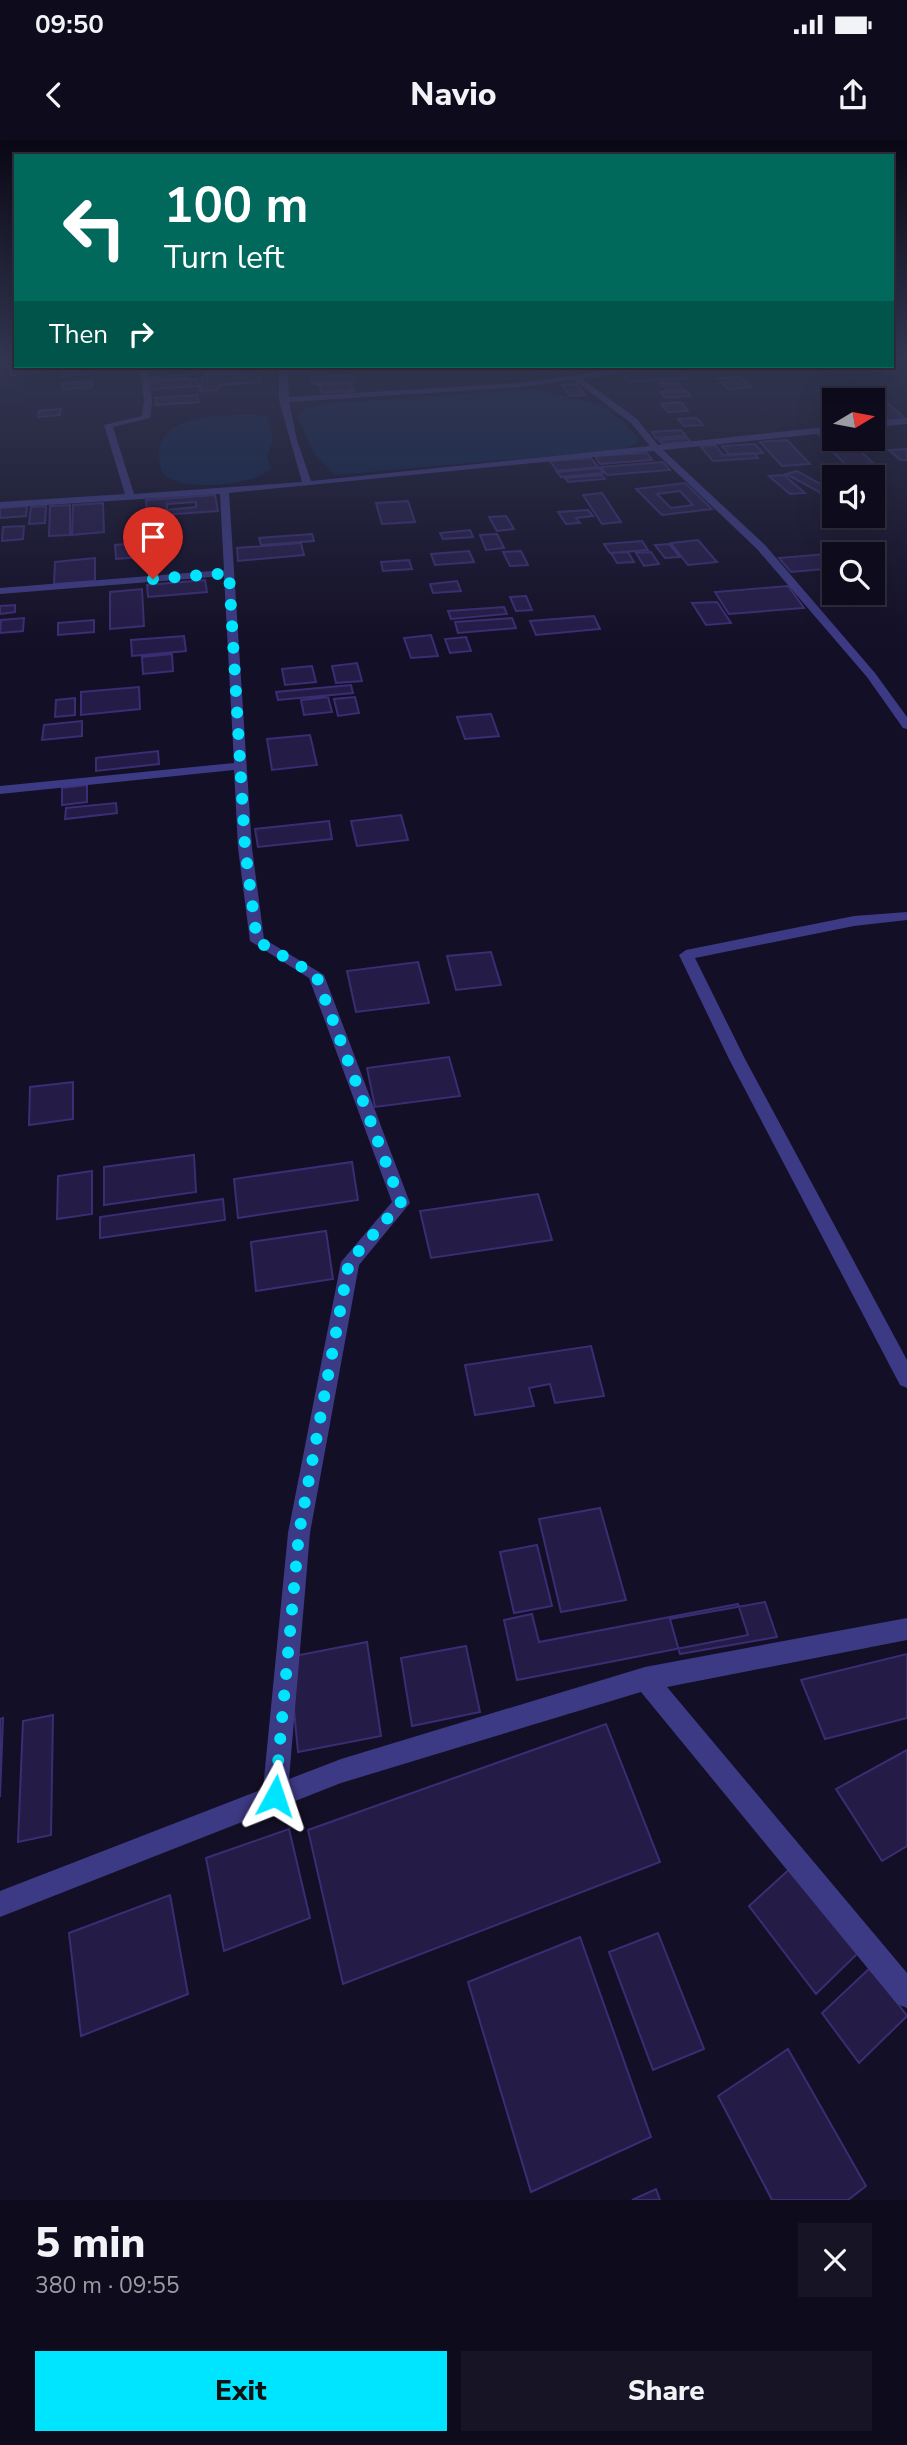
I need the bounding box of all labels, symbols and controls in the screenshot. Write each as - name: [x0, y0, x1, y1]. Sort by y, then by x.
- text: 09:50: [35, 7, 104, 42]
- text: Navio: [410, 73, 497, 116]
- icon: back: [35, 76, 73, 114]
- icon: share: [834, 76, 872, 114]
- text: 100 m: [164, 172, 308, 239]
- icon: left: [49, 182, 140, 273]
- text: Turn left: [164, 236, 284, 279]
- icon: right: [122, 315, 160, 353]
- text: Then: [49, 317, 108, 352]
- north arrow: [822, 388, 886, 452]
- map controls: [822, 388, 885, 605]
- button: sound: [822, 465, 885, 528]
- pin: [123, 507, 183, 579]
- icon: arrive: [134, 518, 172, 556]
- button: search: [822, 542, 885, 605]
- position arrow: [238, 1759, 312, 1833]
- text: 5 min: [35, 2215, 145, 2272]
- button: close: [798, 2223, 872, 2297]
- text: 380 m · 09:55: [35, 2270, 180, 2301]
- button: Exit: [35, 2351, 447, 2431]
- button: Share: [461, 2351, 872, 2431]

